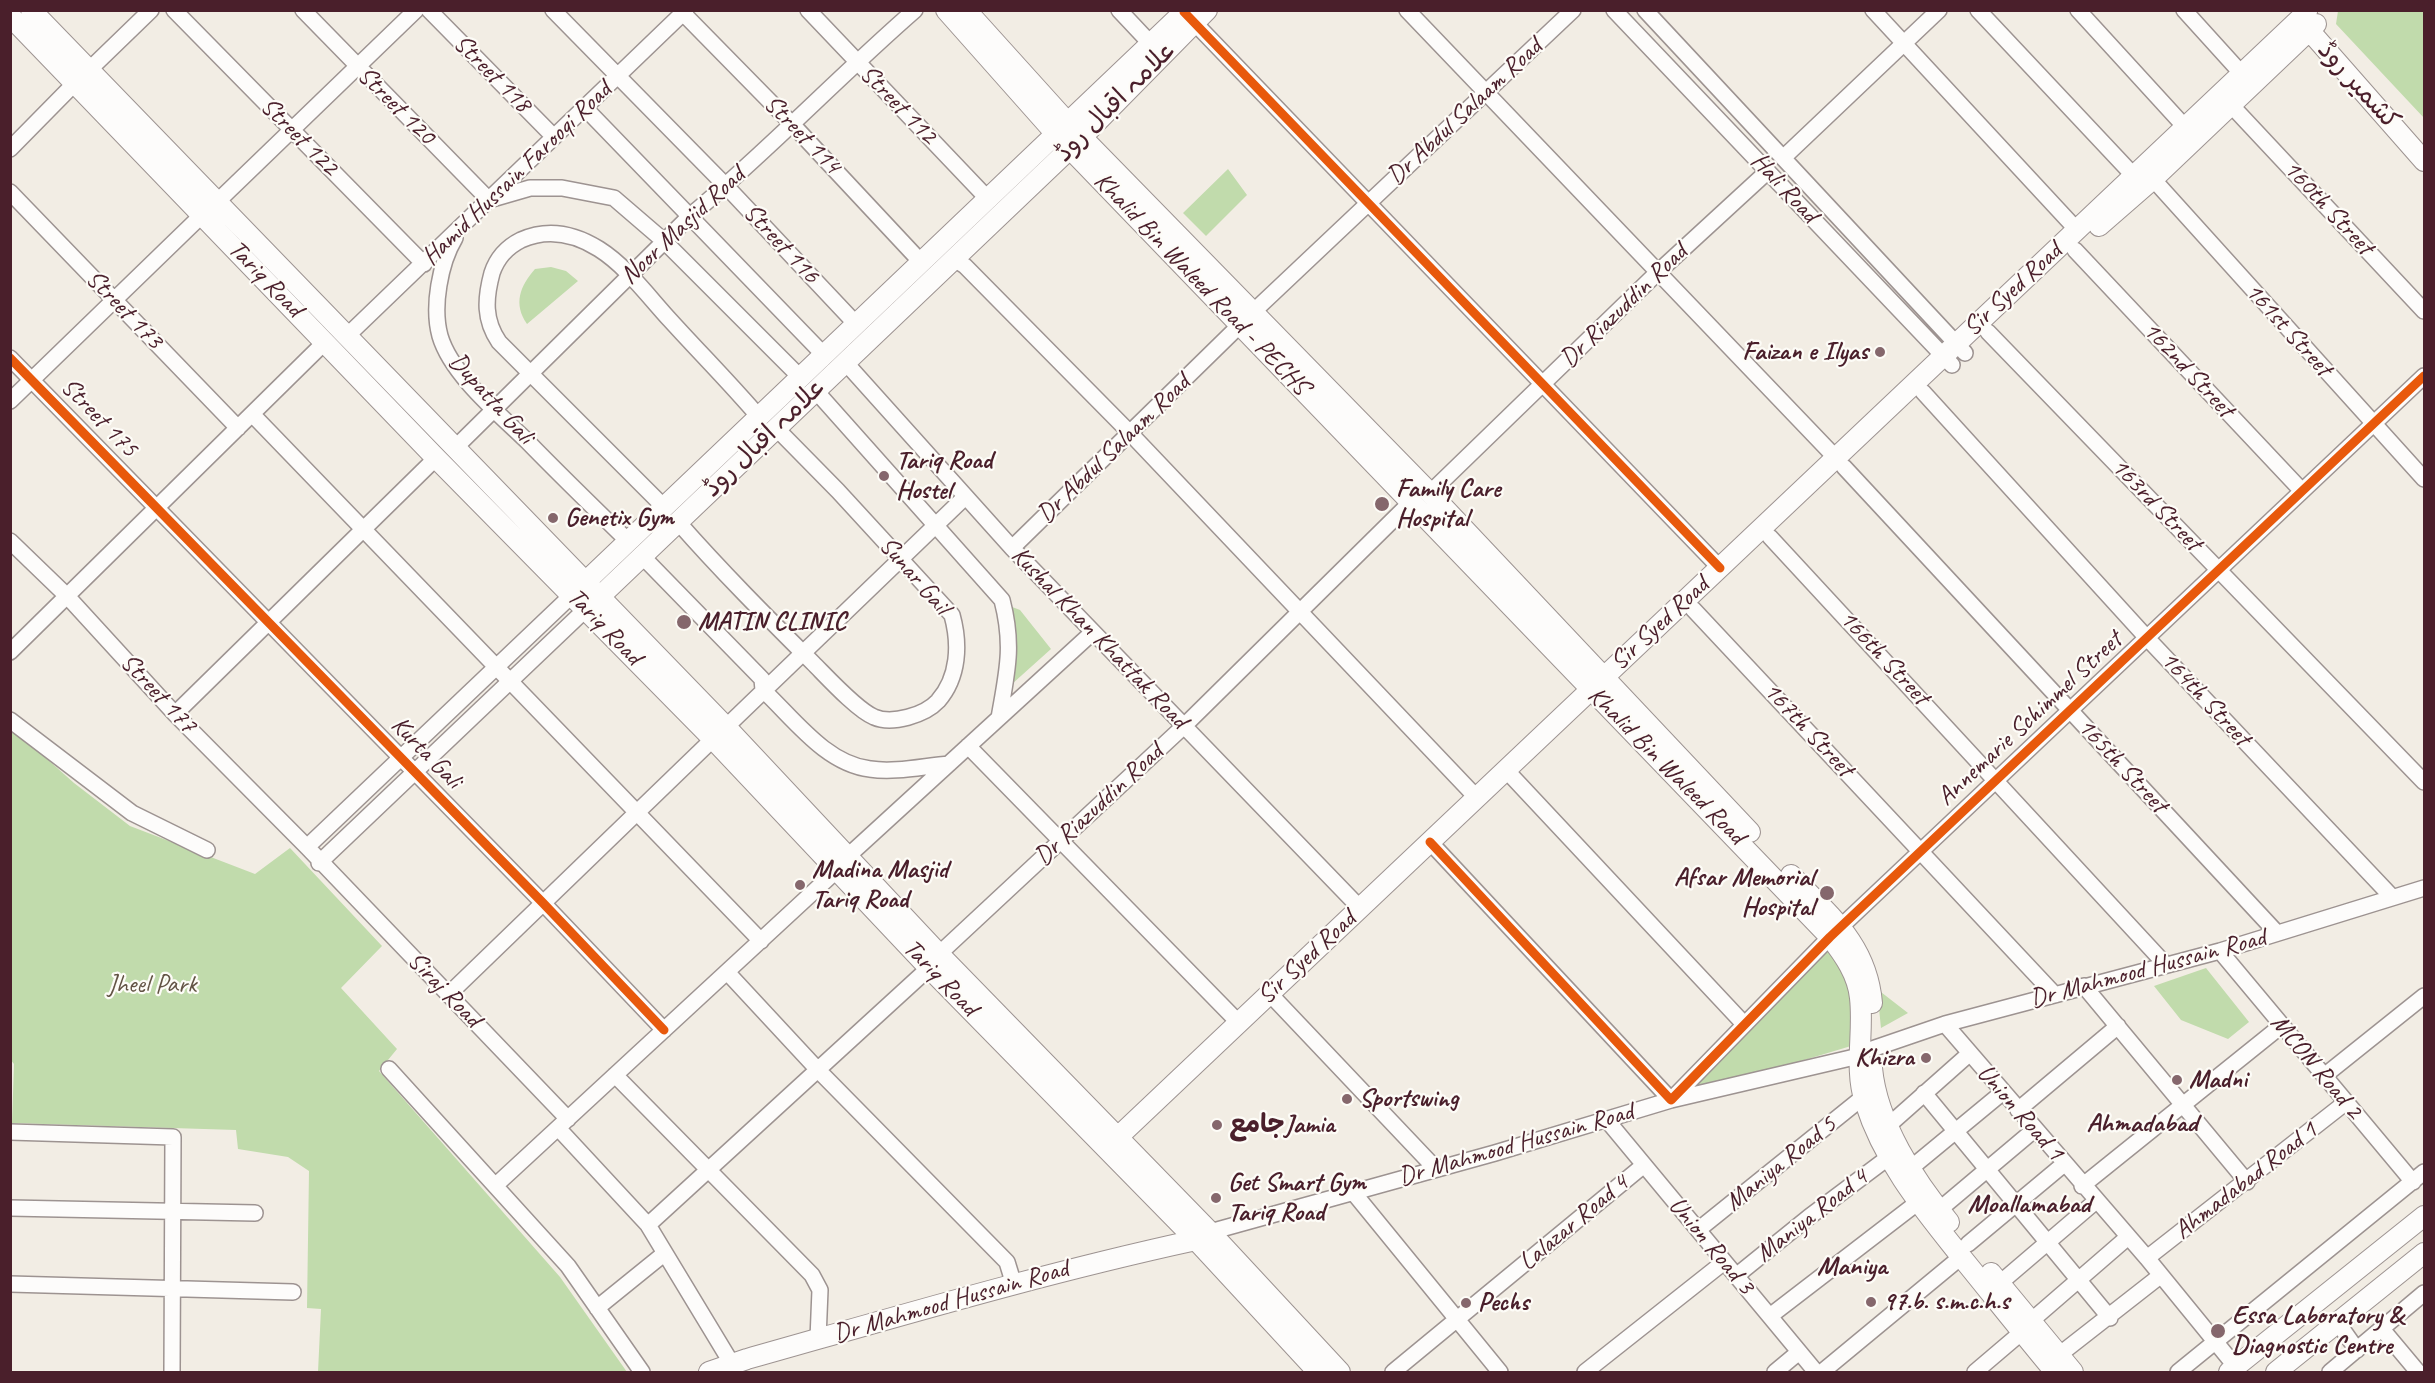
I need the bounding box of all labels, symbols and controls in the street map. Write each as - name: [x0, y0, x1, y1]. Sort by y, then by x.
- street label: Street 118: [446, 28, 538, 120]
- street label: Dr Abdul Salaam Road: [1381, 32, 1549, 192]
- street label: علامہ اقبال روڈ: [1049, 35, 1183, 169]
- street label: کشمیر روڈ: [2310, 35, 2406, 137]
- street label: Street 112: [853, 59, 943, 151]
- street label: Street 120: [350, 60, 442, 152]
- street label: Hamid Hussain Farooqi Road: [416, 75, 618, 273]
- street label: Street 114: [757, 89, 847, 181]
- street label: Street 122: [253, 91, 345, 183]
- street label: Hali Road: [1744, 146, 1824, 230]
- street label: 160th Street: [2276, 154, 2380, 262]
- street label: Noor Masjid Road: [614, 160, 752, 292]
- street label: Khalid Bin Waleed Road - PECHS: [1087, 166, 1315, 402]
- street label: Street 116: [736, 198, 826, 290]
- street label: Tariq Road: [221, 234, 309, 324]
- street label: Sir Syed Road: [1957, 236, 2069, 344]
- street label: Dr Riazuddin Road: [1554, 238, 1694, 374]
- street label: Street 173: [79, 264, 169, 356]
- street label: 161st Street: [2238, 277, 2338, 383]
- street label: 162nd Street: [2136, 316, 2240, 424]
- place label: Faizan e Ilyas: [1742, 336, 1868, 368]
- marker: Faizan e Ilyas: [1873, 345, 1887, 359]
- street label: Dupatta Gali: [442, 347, 540, 451]
- street label: Dr Abdul Salaam Road: [1031, 368, 1197, 530]
- street label: Street 175: [54, 372, 144, 464]
- street label: علامہ اقبال روڈ: [697, 372, 833, 504]
- place label: Tariq Road Hostel: [896, 445, 992, 506]
- street label: 163rd Street: [2104, 452, 2208, 558]
- marker: Tariq Road Hostel: [877, 469, 891, 483]
- place label: Family Care Hospital: [1396, 473, 1501, 534]
- marker: Family Care Hospital: [1373, 495, 1391, 513]
- place label: Genetix Gym: [565, 502, 674, 534]
- marker: Genetix Gym: [546, 511, 560, 525]
- street label: Sunar Gail: [872, 531, 956, 621]
- street label: Kushal Khan Khattak Road: [1004, 540, 1194, 736]
- street label: Sir Syed Road: [1604, 570, 1716, 678]
- street label: Tariq Road: [560, 582, 648, 672]
- street label: 166th Street: [1832, 604, 1936, 712]
- place label: MATIN CLINIC: [698, 606, 846, 638]
- marker: MATIN CLINIC: [675, 613, 693, 631]
- street label: Annemarie Schimmel Street: [1931, 625, 2129, 813]
- street label: 164th Street: [2153, 645, 2257, 753]
- street label: Street 177: [113, 648, 203, 740]
- street label: 167th Street: [1756, 676, 1860, 784]
- street label: Khalid Bin Waleed Road: [1581, 681, 1751, 851]
- street label: Kurta Gali: [384, 710, 468, 796]
- street label: 165th Street: [2070, 712, 2174, 820]
- street label: Dr Riazuddin Road: [1028, 737, 1170, 873]
- place label: Madina Masjid Tariq Road: [812, 854, 948, 916]
- place label: Afsar Memorial Hospital: [1674, 862, 1814, 924]
- marker: Madina Masjid Tariq Road: [793, 878, 807, 892]
- marker: Afsar Memorial Hospital: [1818, 884, 1836, 902]
- street label: Sir Syed Road: [1251, 904, 1363, 1012]
- street label: Dr Mahmood Hussain Road: [2027, 923, 2269, 1015]
- street label: Tariq Road: [896, 933, 984, 1023]
- street label: Siraj Road: [401, 946, 487, 1034]
- park label: Jheel Park: [107, 969, 197, 1001]
- street label: MCON Road 2: [2263, 1008, 2369, 1126]
- place label: Khizra: [1855, 1042, 1914, 1074]
- marker: Khizra: [1919, 1051, 1933, 1065]
- street label: Union Road 1: [1970, 1058, 2070, 1168]
- place label: Madni: [2189, 1064, 2247, 1096]
- marker: Madni: [2170, 1073, 2184, 1087]
- place label: Sportswing: [1359, 1083, 1458, 1115]
- marker: Sportswing: [1340, 1092, 1354, 1106]
- street label: Dr Mahmood Hussain Road: [1395, 1097, 1637, 1193]
- district label: Ahmadabad: [2086, 1108, 2198, 1140]
- place label: جامعJamia: [1229, 1109, 1335, 1141]
- street label: Maniya Road 5: [1719, 1110, 1843, 1218]
- street label: Ahmadabad Road 1: [2168, 1115, 2324, 1247]
- marker: جامعJamia: [1210, 1118, 1224, 1132]
- street label: Maniya Road 4: [1750, 1162, 1874, 1270]
- place label: Get Smart Gym Tariq Road: [1228, 1167, 1366, 1228]
- street label: Lalazar Road 4: [1513, 1168, 1635, 1278]
- district label: Moallamabad: [1968, 1189, 2090, 1221]
- marker: Get Smart Gym Tariq Road: [1209, 1191, 1223, 1205]
- street label: Union Road 3: [1661, 1191, 1761, 1301]
- district label: Maniya: [1817, 1251, 1887, 1283]
- street label: Dr Mahmood Hussain Road: [830, 1254, 1072, 1350]
- place label: 97.b. s.m.c.h.s: [1883, 1286, 2009, 1318]
- place label: Pechs: [1478, 1287, 1529, 1319]
- marker: 97.b. s.m.c.h.s: [1864, 1295, 1878, 1309]
- marker: Pechs: [1459, 1296, 1473, 1310]
- place label: Essa Laboratory & Diagnostic Centre: [2232, 1300, 2403, 1362]
- marker: Essa Laboratory & Diagnostic Centre: [2209, 1322, 2227, 1340]

